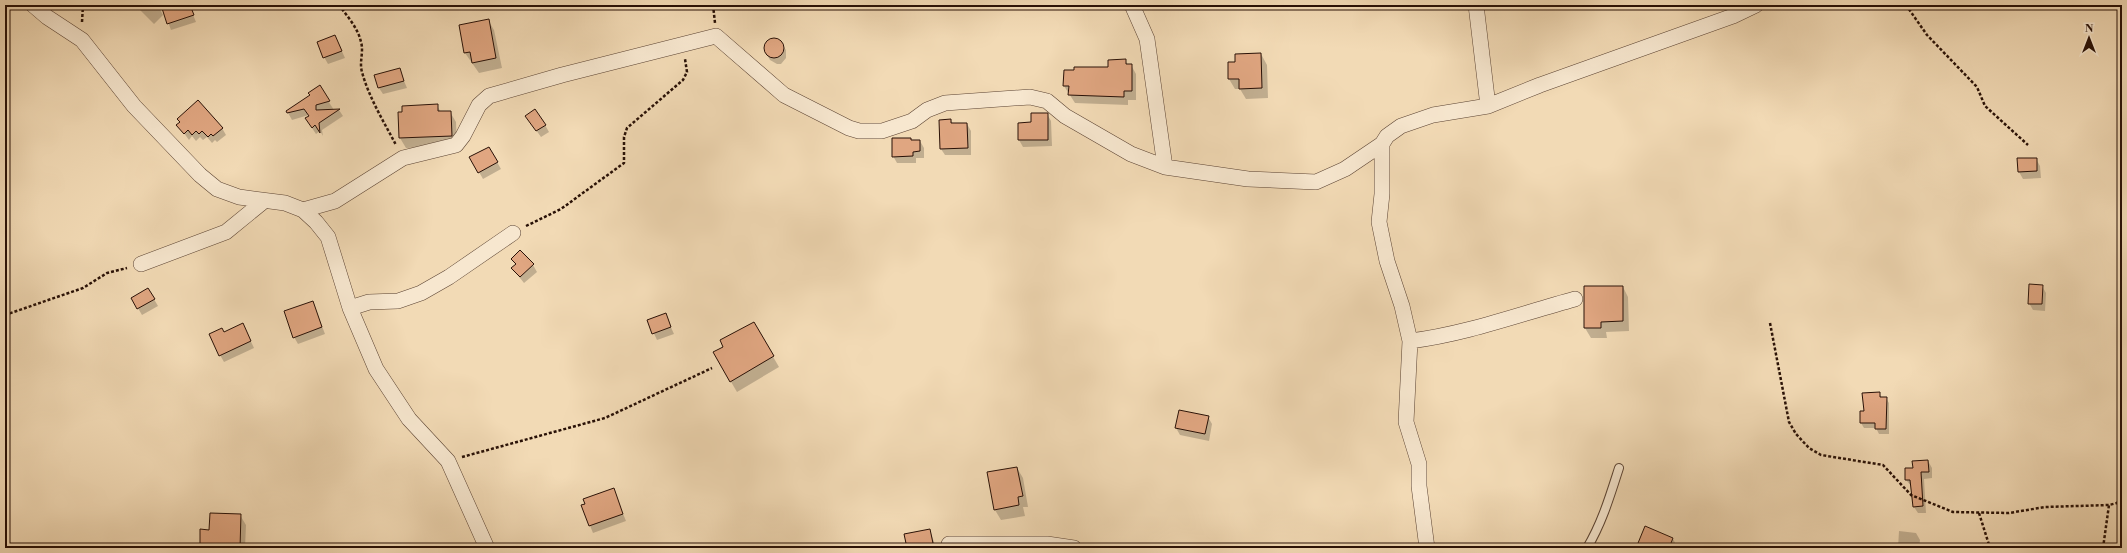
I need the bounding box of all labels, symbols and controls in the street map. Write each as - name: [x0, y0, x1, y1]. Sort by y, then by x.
- north arrow: [2069, 18, 2109, 58]
- text: N: [2085, 22, 2094, 36]

